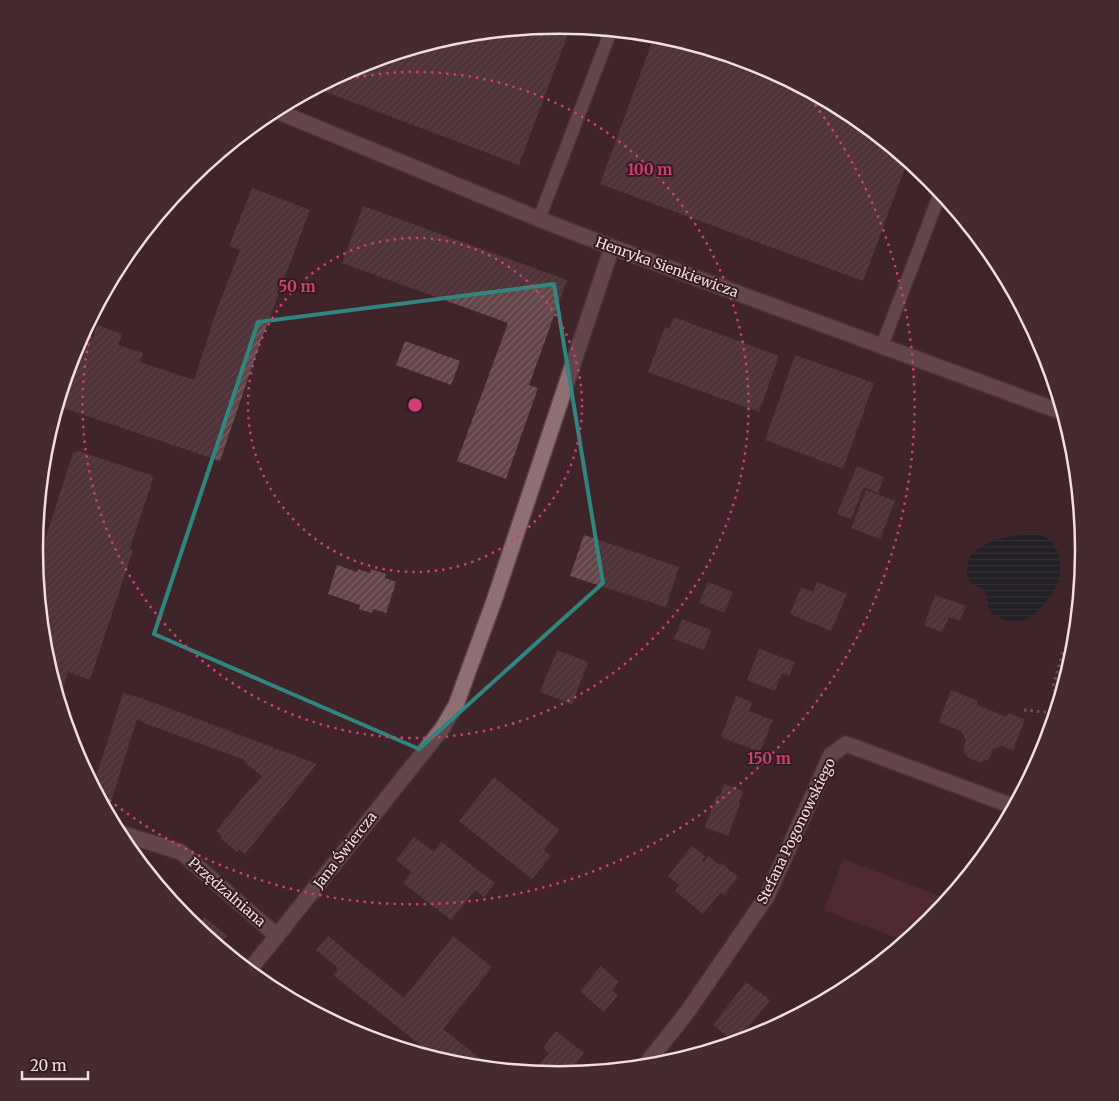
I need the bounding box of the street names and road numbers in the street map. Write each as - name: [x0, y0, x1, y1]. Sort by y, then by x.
- street label: Henryka Sienkiewicza: [593, 233, 741, 301]
- street label: Stefana Pogonowskiego: [753, 755, 839, 907]
- street label: Jana Świercza: [309, 808, 381, 893]
- street label: Przędzalniana: [185, 853, 270, 931]

